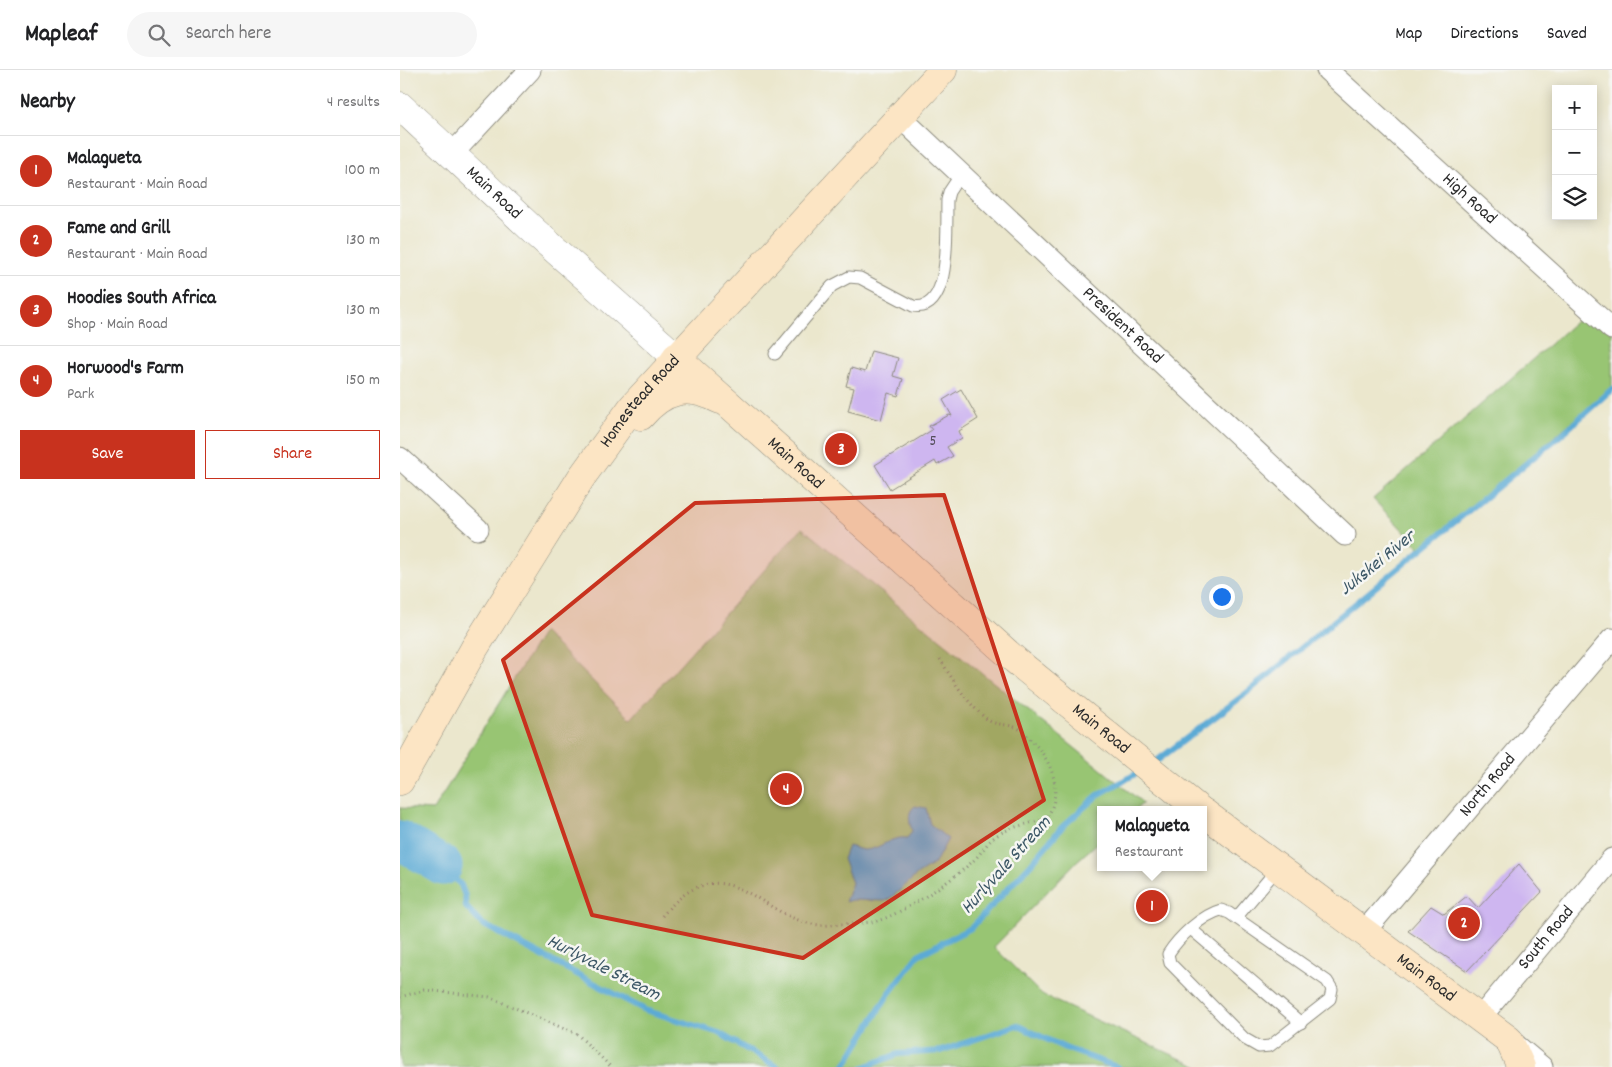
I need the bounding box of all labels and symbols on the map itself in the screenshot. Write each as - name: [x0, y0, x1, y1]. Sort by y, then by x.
- street label: Main Road: [460, 161, 527, 226]
- street label: High Road: [1436, 168, 1502, 231]
- street label: President Road: [1076, 281, 1168, 370]
- street label: Homestead Road: [594, 349, 687, 453]
- pin: 3: [825, 430, 857, 468]
- street label: Main Road: [761, 431, 829, 496]
- house number: 5: [930, 431, 937, 453]
- water label: Jukskei River: [1334, 524, 1423, 603]
- your location: [1209, 584, 1235, 610]
- street label: Main Road: [1066, 698, 1135, 761]
- street label: North Road: [1454, 748, 1522, 823]
- pin: 4: [770, 770, 802, 808]
- water label: Hurlyvale Stream: [955, 810, 1059, 921]
- pin: 1: [1136, 887, 1168, 925]
- street label: South Road: [1512, 901, 1580, 975]
- pin: 2: [1448, 904, 1480, 942]
- water label: Hurlyvale Stream: [542, 929, 665, 1010]
- street label: Main Road: [1391, 948, 1461, 1009]

